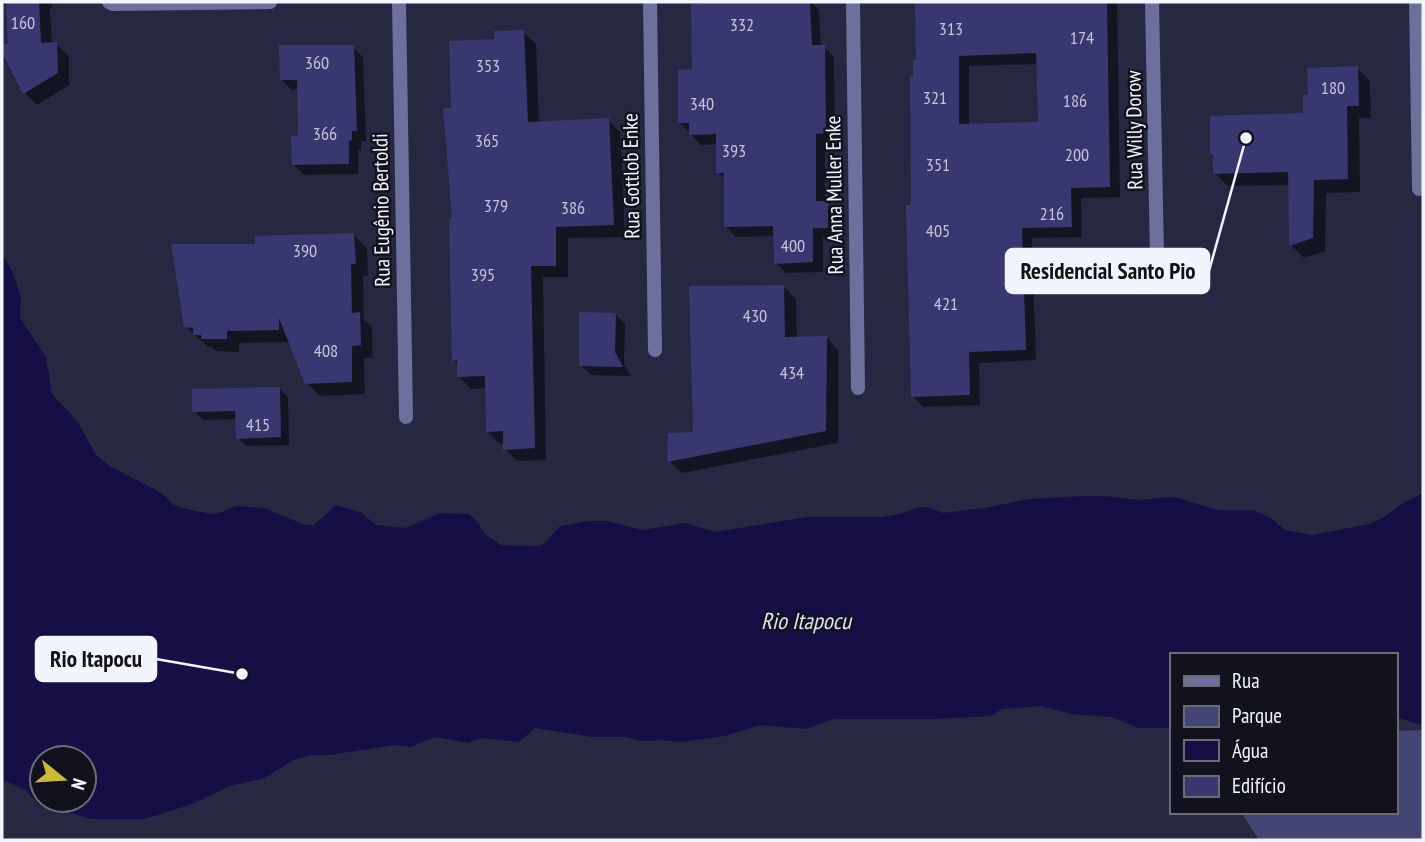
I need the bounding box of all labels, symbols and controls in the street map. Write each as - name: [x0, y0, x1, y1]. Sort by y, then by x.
- house number: 160: [11, 11, 35, 34]
- house number: 332: [730, 13, 754, 36]
- house number: 313: [939, 17, 963, 40]
- house number: 174: [1070, 26, 1094, 49]
- house number: 360: [305, 51, 329, 74]
- house number: 353: [476, 54, 500, 77]
- street label: Rua Willy Dorow: [1119, 70, 1149, 190]
- house number: 180: [1321, 76, 1345, 99]
- house number: 321: [923, 86, 947, 109]
- house number: 186: [1063, 89, 1087, 112]
- house number: 340: [690, 92, 714, 115]
- street label: Rua Gottlob Enke: [616, 113, 646, 239]
- street label: Rua Anna Muller Enke: [819, 115, 849, 275]
- house number: 366: [313, 122, 337, 145]
- house number: 365: [475, 129, 499, 152]
- street label: Rua Eugênio Bertoldi: [366, 133, 396, 287]
- house number: 393: [722, 139, 746, 162]
- house number: 200: [1065, 143, 1089, 166]
- house number: 351: [926, 153, 950, 176]
- house number: 379: [484, 194, 508, 217]
- house number: 386: [561, 196, 585, 219]
- house number: 216: [1040, 202, 1064, 225]
- house number: 405: [926, 219, 950, 242]
- house number: 400: [781, 234, 805, 257]
- house number: 390: [293, 239, 317, 262]
- callout: Residencial Santo Pio: [1006, 249, 1209, 293]
- text: Residencial Santo Pio: [1020, 256, 1196, 285]
- house number: 395: [471, 263, 495, 286]
- house number: 421: [934, 292, 958, 315]
- house number: 430: [743, 304, 767, 327]
- house number: 408: [314, 339, 338, 362]
- house number: 434: [780, 361, 804, 384]
- house number: 415: [246, 413, 270, 436]
- water label: Rio Itapocu: [761, 606, 853, 635]
- callout: Rio Itapocu: [36, 637, 156, 681]
- text: Rio Itapocu: [50, 644, 142, 673]
- legend: [1170, 653, 1397, 814]
- text: Rua: [1232, 667, 1260, 694]
- text: Parque: [1232, 702, 1282, 729]
- text: Água: [1232, 737, 1268, 764]
- north arrow: [28, 744, 98, 814]
- text: Edifício: [1232, 772, 1286, 799]
- text: N: [66, 776, 92, 793]

